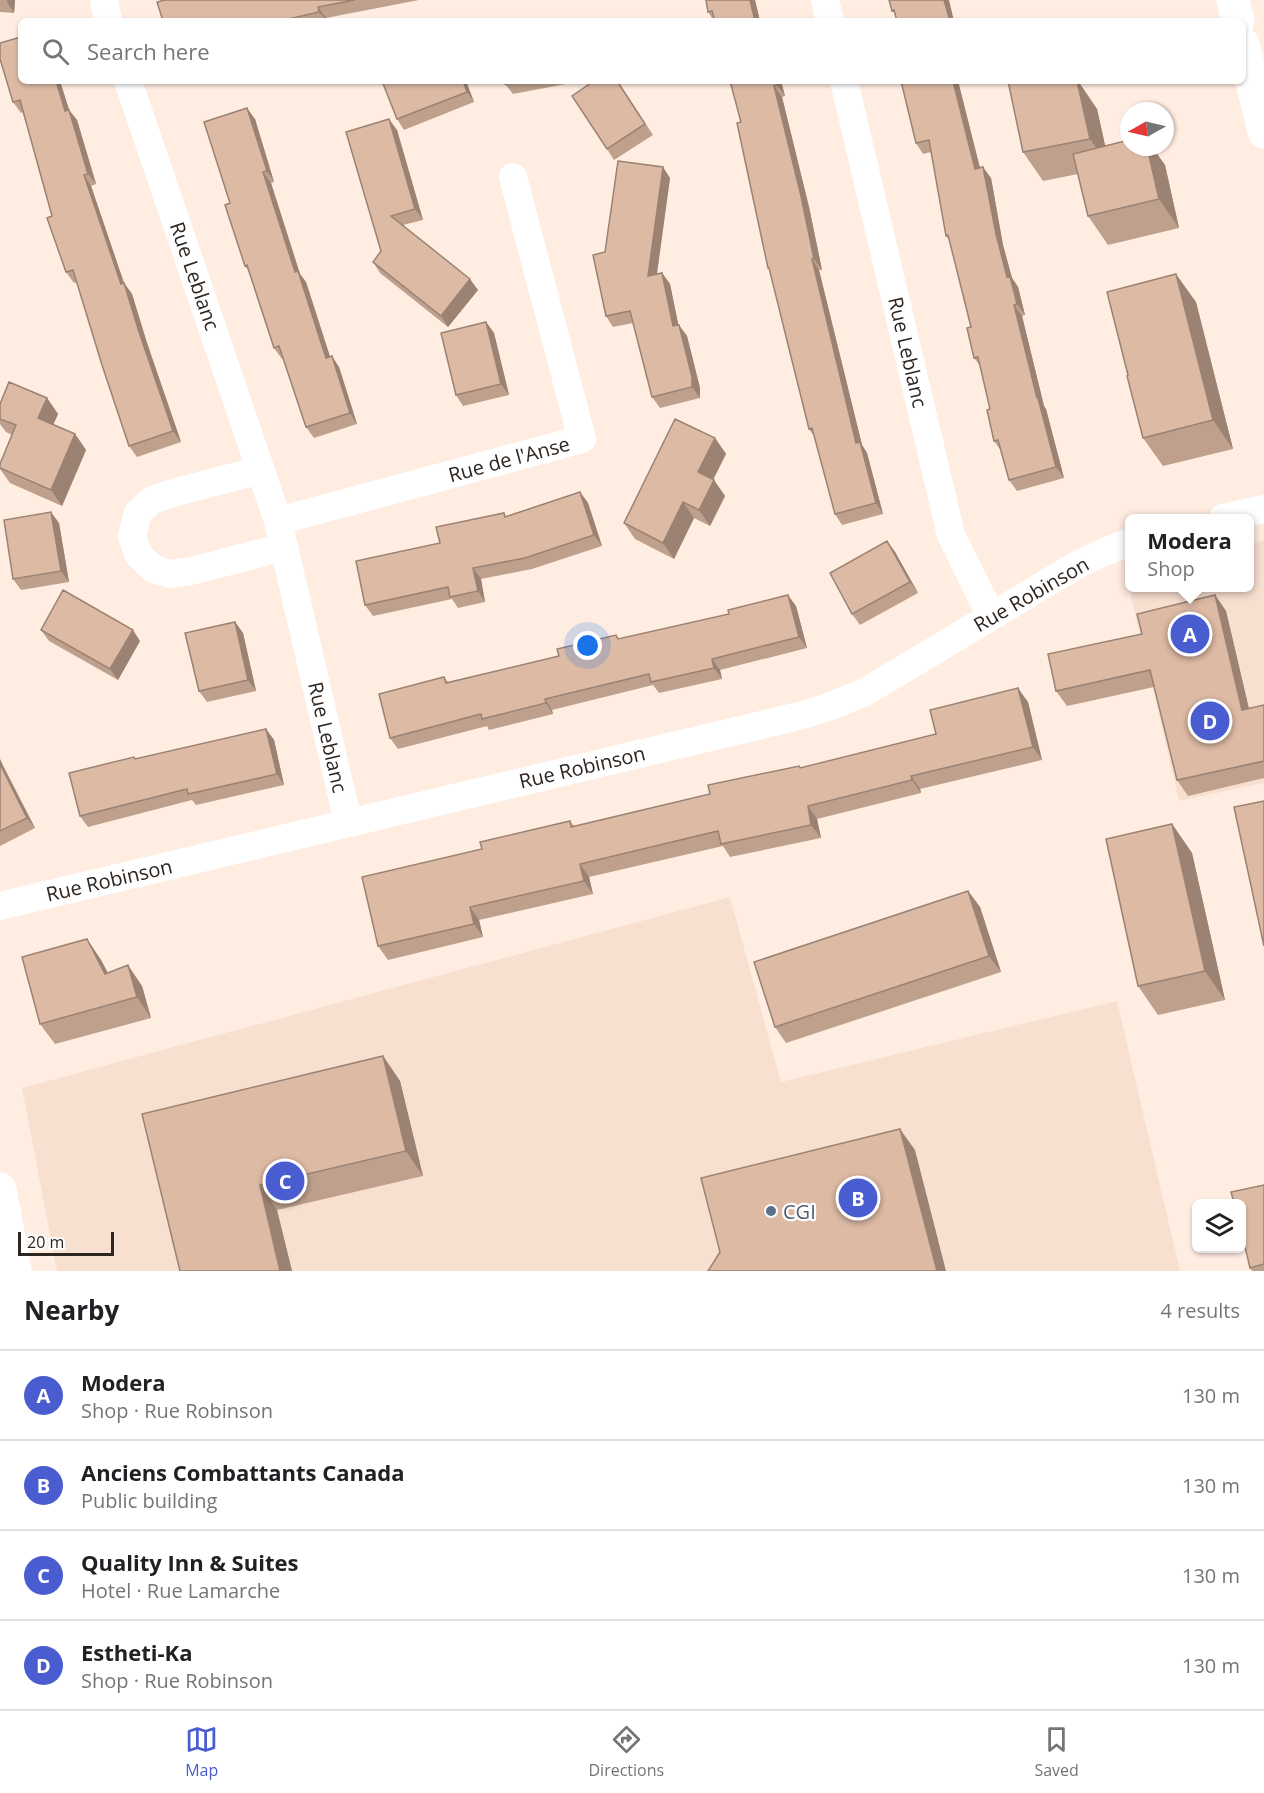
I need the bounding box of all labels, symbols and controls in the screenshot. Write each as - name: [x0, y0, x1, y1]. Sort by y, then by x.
- search box: [18, 18, 1246, 84]
- icon: search: [39, 35, 72, 68]
- text: Search here: [87, 36, 210, 66]
- north arrow: [1120, 102, 1174, 156]
- street label: Rue Leblanc: [164, 218, 226, 334]
- street label: Rue Leblanc: [882, 294, 934, 410]
- street label: Rue de l'Anse: [445, 430, 573, 488]
- popup: [1125, 514, 1254, 592]
- text: Modera: [1147, 525, 1232, 555]
- street label: Rue Robinson: [968, 550, 1094, 638]
- text: Shop: [1147, 555, 1195, 582]
- pin: A: [1170, 612, 1210, 656]
- your location: [573, 631, 602, 660]
- street label: Rue Leblanc: [302, 679, 354, 795]
- pin: D: [1190, 698, 1230, 744]
- street label: Rue Robinson: [516, 739, 648, 795]
- street label: Rue Robinson: [43, 852, 175, 908]
- pin: C: [266, 1158, 304, 1204]
- pin: B: [838, 1176, 878, 1220]
- place label: CGI: [783, 1198, 816, 1225]
- map controls: [1192, 1199, 1246, 1253]
- button: layers: [1192, 1199, 1246, 1253]
- marker: CGI: [764, 1204, 778, 1218]
- scale bar: [18, 1229, 114, 1256]
- text: 20 m: [27, 1231, 64, 1253]
- text: Nearby: [24, 1292, 119, 1328]
- text: 4 results: [1160, 1297, 1240, 1324]
- text: Modera: [81, 1367, 166, 1397]
- text: A: [37, 1382, 50, 1409]
- text: 130 m: [1182, 1382, 1240, 1409]
- text: Shop · Rue Robinson: [81, 1397, 273, 1424]
- text: Anciens Combattants Canada: [81, 1457, 405, 1487]
- text: B: [37, 1472, 50, 1499]
- text: 130 m: [1182, 1472, 1240, 1499]
- text: Public building: [81, 1487, 217, 1514]
- text: Quality Inn & Suites: [81, 1547, 298, 1577]
- text: C: [37, 1562, 50, 1589]
- text: 130 m: [1182, 1562, 1240, 1589]
- text: Hotel · Rue Lamarche: [81, 1577, 280, 1604]
- text: Estheti-Ka: [81, 1637, 193, 1667]
- text: D: [36, 1652, 51, 1679]
- text: 130 m: [1182, 1652, 1240, 1679]
- text: Shop · Rue Robinson: [81, 1667, 273, 1694]
- tab: Map: [185, 1723, 218, 1781]
- tab: Directions: [589, 1723, 664, 1781]
- tab: Saved: [1034, 1723, 1079, 1781]

